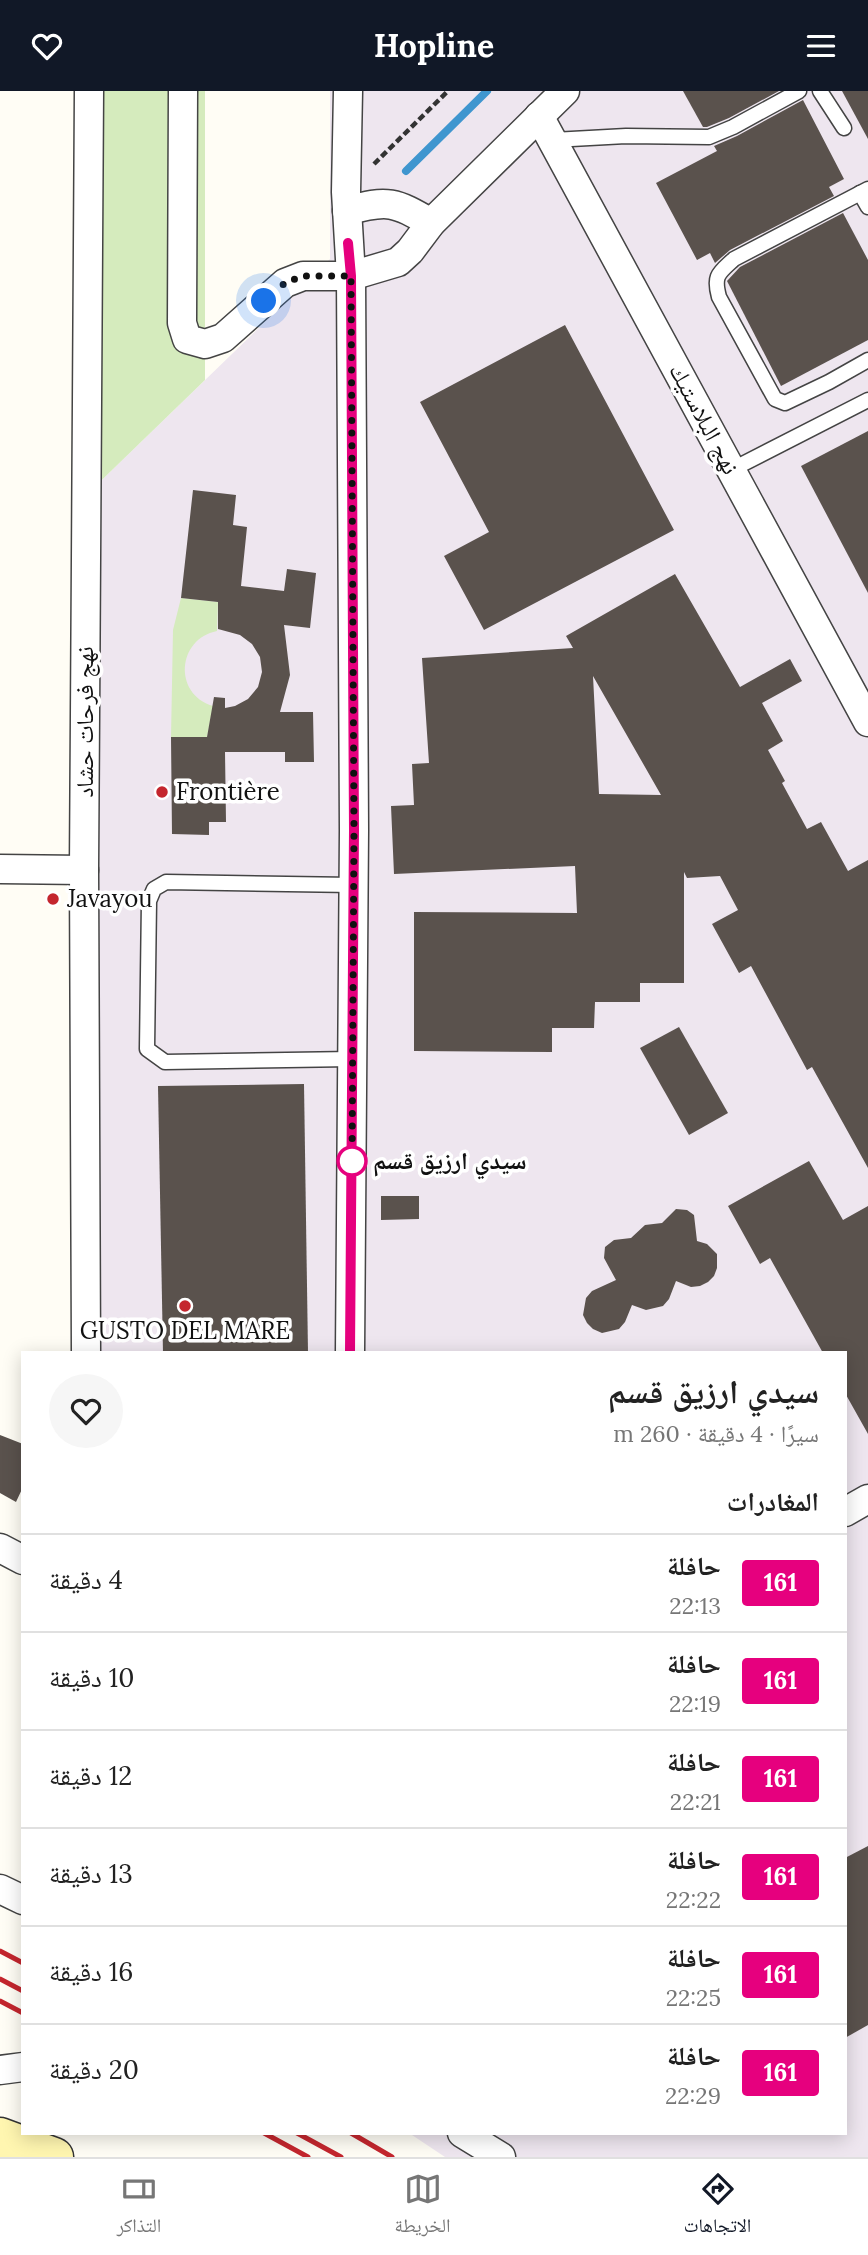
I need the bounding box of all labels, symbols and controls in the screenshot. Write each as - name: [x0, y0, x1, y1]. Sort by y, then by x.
- text: Hopline: [374, 25, 494, 66]
- icon: heart: [28, 27, 66, 65]
- icon: menu: [802, 27, 840, 65]
- your location: [246, 283, 281, 318]
- street label: نهج البلاستيك: [662, 358, 747, 480]
- street label: نهج فرحات حشاد: [69, 646, 100, 798]
- place label: Frontière: [176, 776, 280, 807]
- marker: Frontière: [154, 784, 170, 800]
- place label: Javayou: [66, 883, 153, 914]
- marker: Javayou: [45, 891, 61, 907]
- place label: سيدي ارزيق قسم: [373, 1145, 527, 1180]
- marker: سيدي ارزيق قسم: [337, 1146, 367, 1176]
- marker: GUSTO DEL MARE: [177, 1298, 193, 1314]
- place label: GUSTO DEL MARE: [80, 1315, 290, 1346]
- text: سيدي ارزيق قسم: [608, 1370, 819, 1412]
- button: heart: [49, 1374, 123, 1448]
- text: سيرًا · 4 دقيقة · 260 m: [613, 1419, 819, 1448]
- text: المغادرات: [727, 1485, 819, 1518]
- text: حافلة: [667, 1549, 721, 1582]
- text: 4 دقيقة: [49, 1563, 123, 1596]
- text: 161: [764, 1567, 797, 1598]
- text: 22:13: [669, 1591, 721, 1620]
- text: حافلة: [667, 1647, 721, 1680]
- text: 10 دقيقة: [49, 1661, 134, 1694]
- text: 161: [764, 1665, 797, 1696]
- text: 22:19: [669, 1689, 721, 1718]
- text: حافلة: [667, 1745, 721, 1778]
- text: 12 دقيقة: [49, 1759, 132, 1792]
- text: 161: [764, 1763, 797, 1794]
- text: 22:21: [670, 1787, 721, 1816]
- text: حافلة: [667, 1843, 721, 1876]
- text: 13 دقيقة: [49, 1857, 133, 1890]
- text: 161: [764, 1861, 797, 1892]
- text: 22:22: [666, 1885, 721, 1914]
- text: حافلة: [667, 1941, 721, 1974]
- text: 16 دقيقة: [49, 1955, 133, 1988]
- text: 161: [764, 1959, 797, 1990]
- text: 22:25: [666, 1983, 721, 2012]
- text: حافلة: [667, 2039, 721, 2072]
- text: 20 دقيقة: [49, 2053, 139, 2086]
- text: 161: [764, 2057, 797, 2088]
- text: 22:29: [665, 2081, 721, 2110]
- tab: التذاكر: [117, 2170, 161, 2244]
- tab: الخريطة: [395, 2170, 450, 2244]
- tab: الاتجاهات: [684, 2170, 751, 2244]

